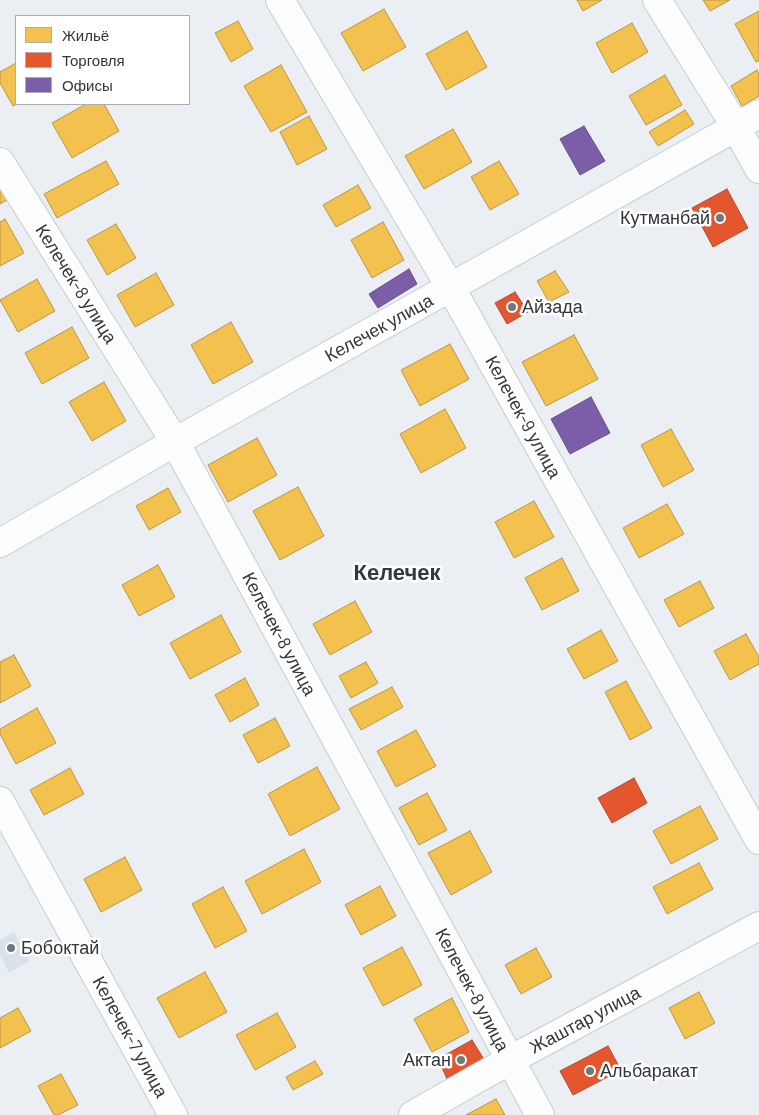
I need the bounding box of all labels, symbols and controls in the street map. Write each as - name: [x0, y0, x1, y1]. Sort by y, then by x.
- legend: [15, 15, 190, 105]
- text: Жильё: [62, 26, 109, 44]
- text: Торговля: [62, 51, 125, 69]
- text: Офисы: [62, 76, 113, 94]
- place label: Кутманбай: [620, 207, 710, 229]
- marker: Кутманбай: [714, 212, 726, 224]
- street label: Келечек-8 улица: [31, 220, 121, 348]
- street label: Келечек улица: [321, 289, 437, 367]
- place label: Айзада: [522, 296, 583, 318]
- marker: Айзада: [506, 301, 518, 313]
- street label: Келечек-9 улица: [480, 352, 566, 482]
- district label: Келечек: [353, 560, 441, 586]
- street label: Келечек-8 улица: [237, 569, 321, 699]
- street label: Келечек-8 улица: [430, 925, 514, 1055]
- place label: Бобоктай: [21, 937, 99, 959]
- marker: Бобоктай: [5, 942, 17, 954]
- street label: Келечек-7 улица: [88, 973, 172, 1101]
- street label: Жаштар улица: [526, 982, 644, 1058]
- place label: Актан: [403, 1049, 451, 1071]
- marker: Актан: [455, 1054, 467, 1066]
- place label: Альбаракат: [600, 1060, 698, 1082]
- marker: Альбаракат: [584, 1065, 596, 1077]

